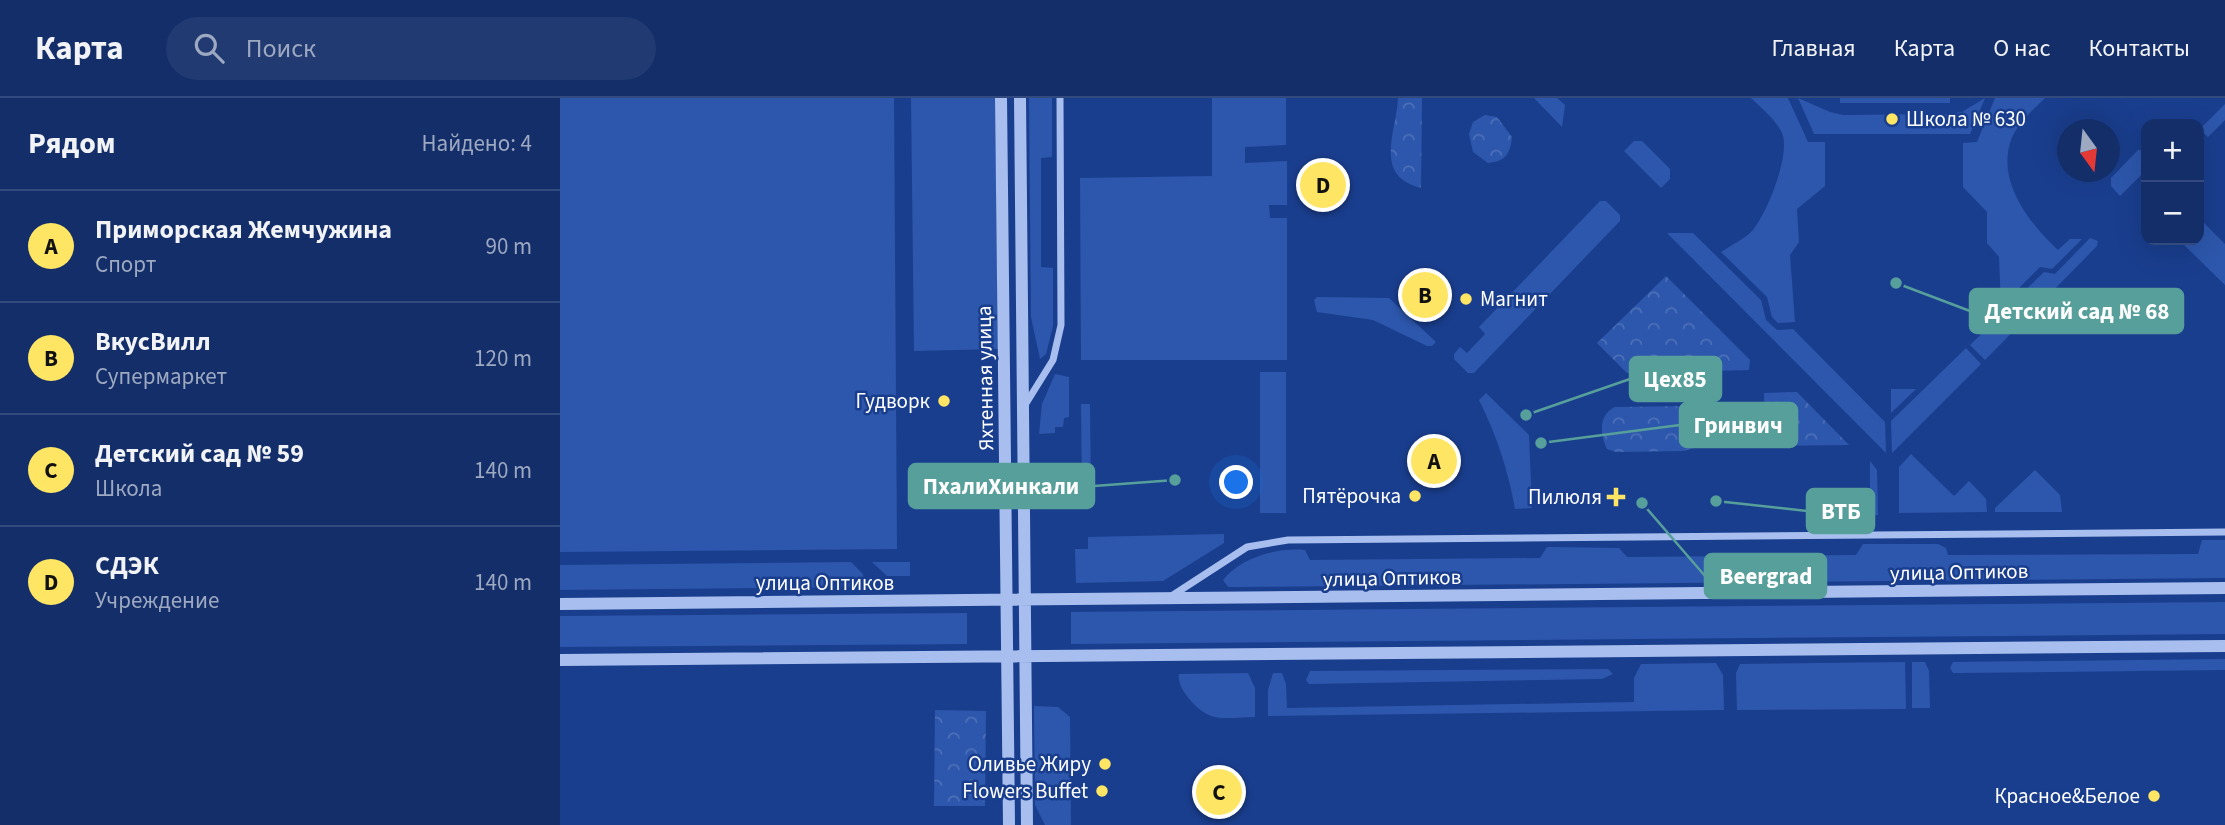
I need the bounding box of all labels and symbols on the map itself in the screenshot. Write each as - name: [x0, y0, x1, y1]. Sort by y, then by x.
- place label: Школа № 630: [1906, 104, 2026, 134]
- marker: Школа № 630: [1884, 111, 1900, 127]
- north arrow: [2057, 119, 2120, 182]
- pin: D: [1300, 159, 1346, 211]
- pin: B: [1402, 269, 1448, 321]
- place label: Магнит: [1480, 284, 1548, 314]
- callout: Детский сад № 68: [1970, 289, 2183, 333]
- marker: Магнит: [1458, 291, 1474, 307]
- text: Детский сад № 68: [1985, 295, 2169, 328]
- street label: Яхтенная улица: [969, 305, 1001, 451]
- callout: Цех85: [1630, 357, 1721, 401]
- text: Цех85: [1643, 363, 1707, 396]
- place label: Гудворк: [856, 386, 931, 416]
- marker: Гудворк: [936, 393, 952, 409]
- callout: Гринвич: [1680, 403, 1797, 447]
- text: Гринвич: [1693, 409, 1783, 442]
- pin: A: [1411, 435, 1457, 487]
- callout: ПхалиХинкали: [909, 464, 1094, 508]
- your location: [1219, 465, 1253, 499]
- text: ПхалиХинкали: [923, 470, 1079, 503]
- place label: Пятёрочка: [1302, 481, 1401, 511]
- place label: Пилюля: [1528, 482, 1602, 512]
- marker: Пятёрочка: [1407, 488, 1423, 504]
- marker: Пилюля: [1608, 489, 1624, 505]
- callout: ВТБ: [1807, 489, 1874, 533]
- text: ВТБ: [1821, 495, 1861, 528]
- callout: Beergrad: [1705, 554, 1826, 598]
- street label: улица Оптиков: [1890, 556, 2028, 588]
- text: Beergrad: [1720, 560, 1812, 593]
- street label: улица Оптиков: [1323, 562, 1461, 594]
- street label: улица Оптиков: [756, 568, 894, 598]
- place label: Оливье Жиру: [968, 749, 1091, 779]
- marker: Оливье Жиру: [1097, 756, 1113, 772]
- pin: C: [1196, 766, 1242, 818]
- place label: Flowers Buffet: [962, 776, 1088, 806]
- place label: Красное&Белое: [1994, 781, 2140, 811]
- marker: Flowers Buffet: [1094, 783, 1110, 799]
- marker: Красное&Белое: [2146, 788, 2162, 804]

